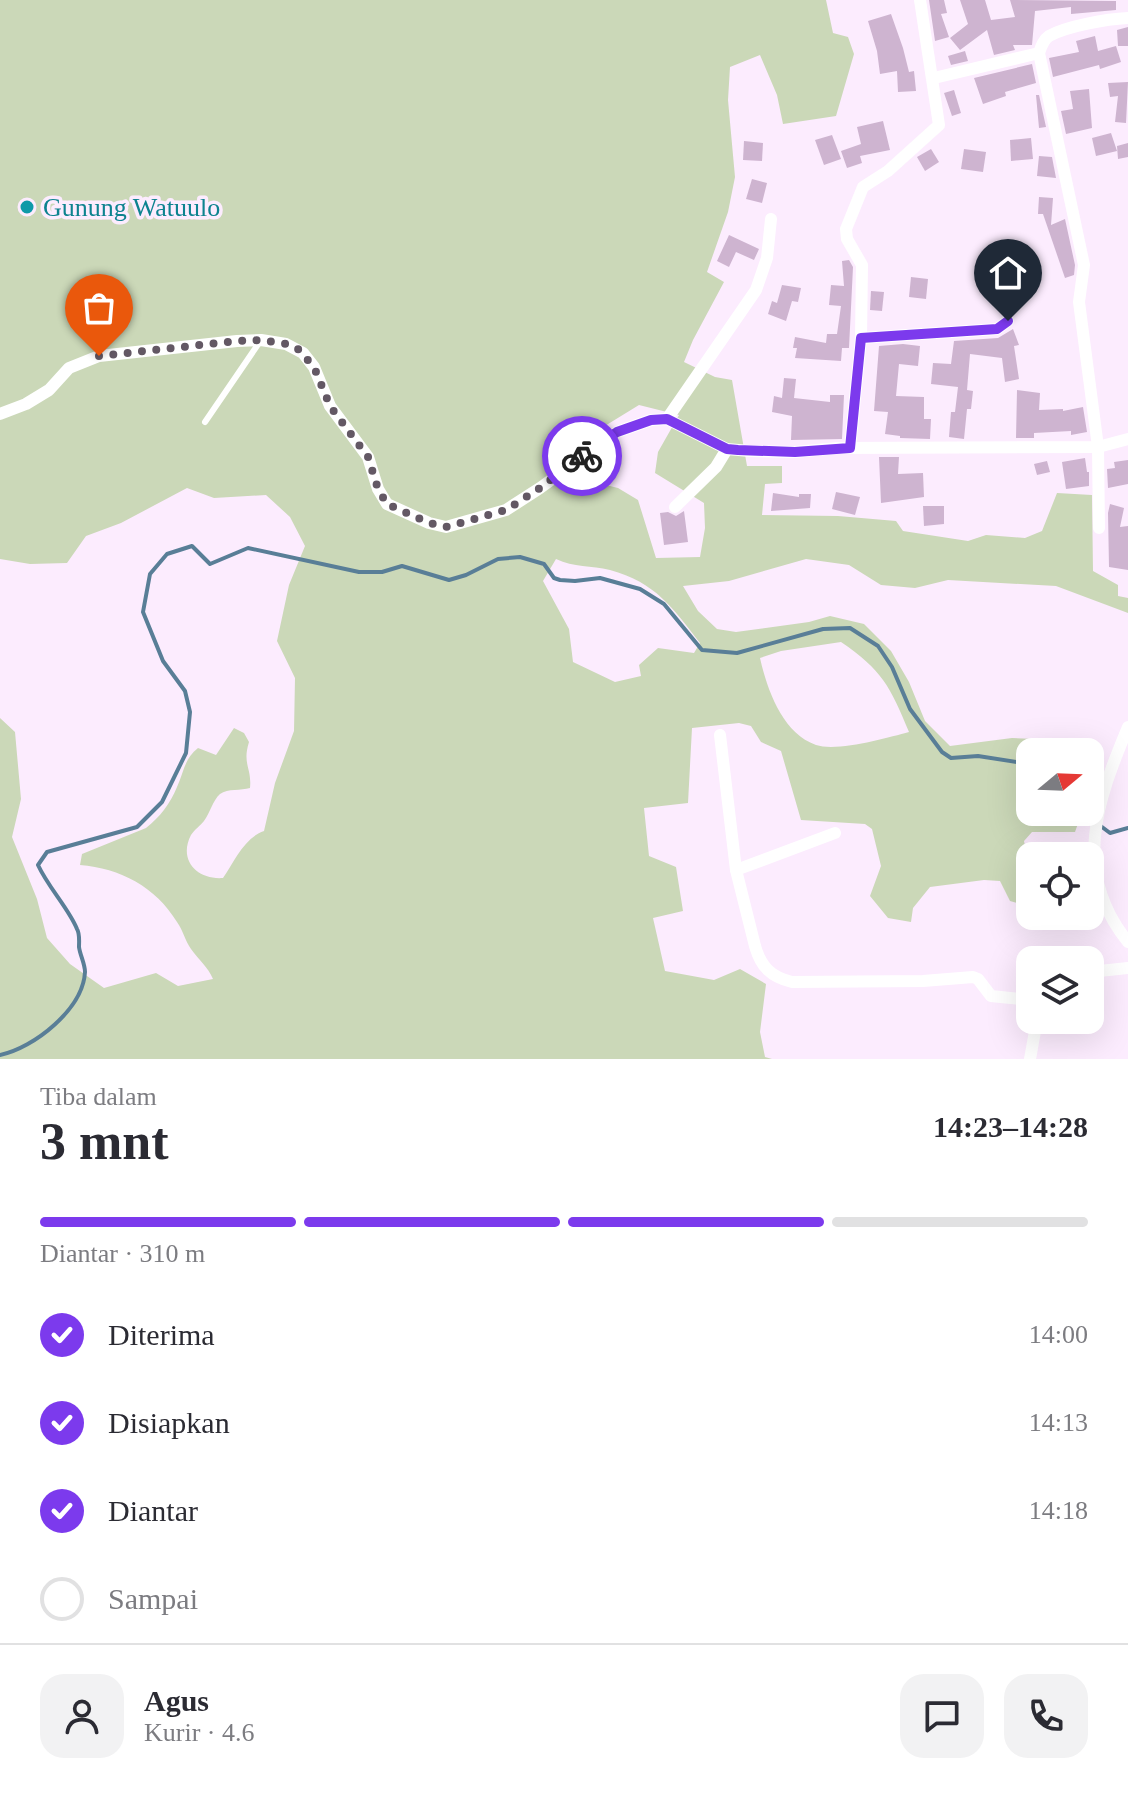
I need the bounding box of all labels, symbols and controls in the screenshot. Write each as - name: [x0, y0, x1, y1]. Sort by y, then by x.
- place label: Gunung Watuulo: [43, 193, 220, 222]
- marker: Gunung Watuulo: [18, 198, 36, 216]
- pin: [974, 239, 1042, 321]
- icon: home: [986, 251, 1030, 295]
- pin: [65, 274, 133, 356]
- icon: bag: [77, 286, 121, 330]
- courier: [542, 416, 622, 496]
- icon: bike: [560, 434, 604, 478]
- north arrow: [1016, 738, 1104, 826]
- map controls: [1016, 738, 1104, 1034]
- button: locate: [1016, 842, 1104, 930]
- button: layers: [1016, 946, 1104, 1034]
- text: Tiba dalam: [40, 1082, 157, 1111]
- text: 14:23–14:28: [933, 1110, 1088, 1143]
- text: 3 mnt: [40, 1113, 169, 1170]
- text: Diantar · 310 m: [40, 1239, 205, 1268]
- icon: check: [40, 1313, 84, 1357]
- text: Diterima: [108, 1318, 215, 1351]
- text: 14:00: [1029, 1320, 1088, 1349]
- icon: check: [40, 1401, 84, 1445]
- text: Disiapkan: [108, 1406, 230, 1439]
- text: 14:13: [1029, 1408, 1088, 1437]
- icon: check: [40, 1489, 84, 1533]
- text: Diantar: [108, 1494, 198, 1527]
- text: 14:18: [1029, 1496, 1088, 1525]
- text: Sampai: [108, 1582, 198, 1615]
- button: person: [40, 1674, 124, 1758]
- button: chat: [900, 1674, 984, 1758]
- button: phone: [1004, 1674, 1088, 1758]
- text: Agus: [144, 1684, 209, 1717]
- text: Kurir · 4.6: [144, 1718, 254, 1747]

